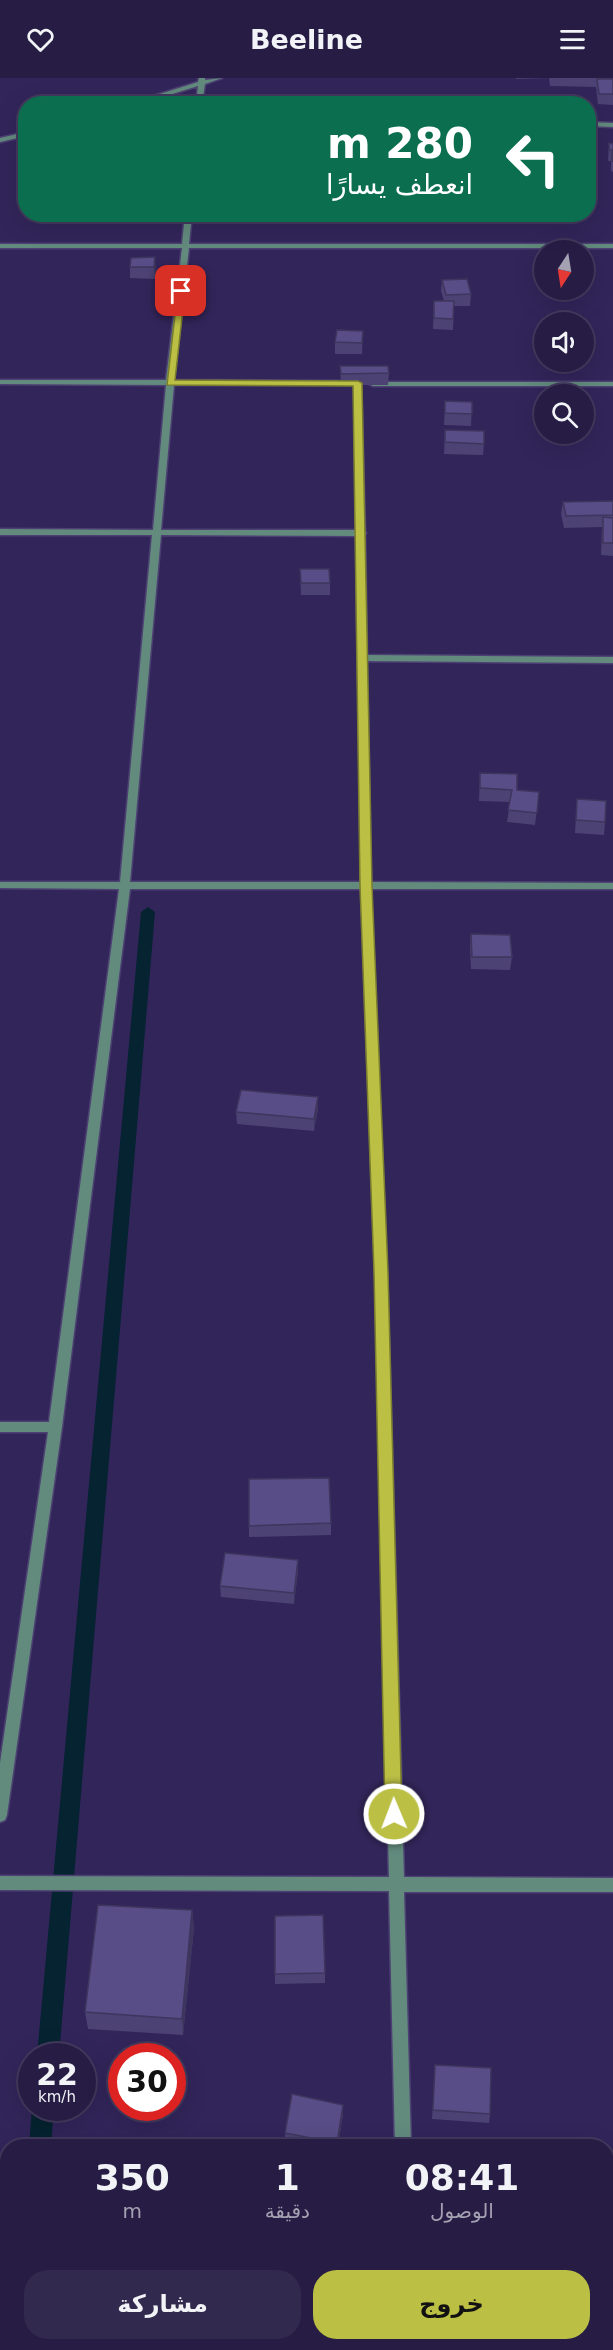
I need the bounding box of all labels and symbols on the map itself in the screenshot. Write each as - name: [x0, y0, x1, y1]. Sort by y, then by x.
- north arrow: [534, 240, 594, 300]
- pin: [155, 265, 206, 316]
- position arrow: [362, 1782, 426, 1846]
- speed limit sign: 30: [108, 2043, 186, 2121]

